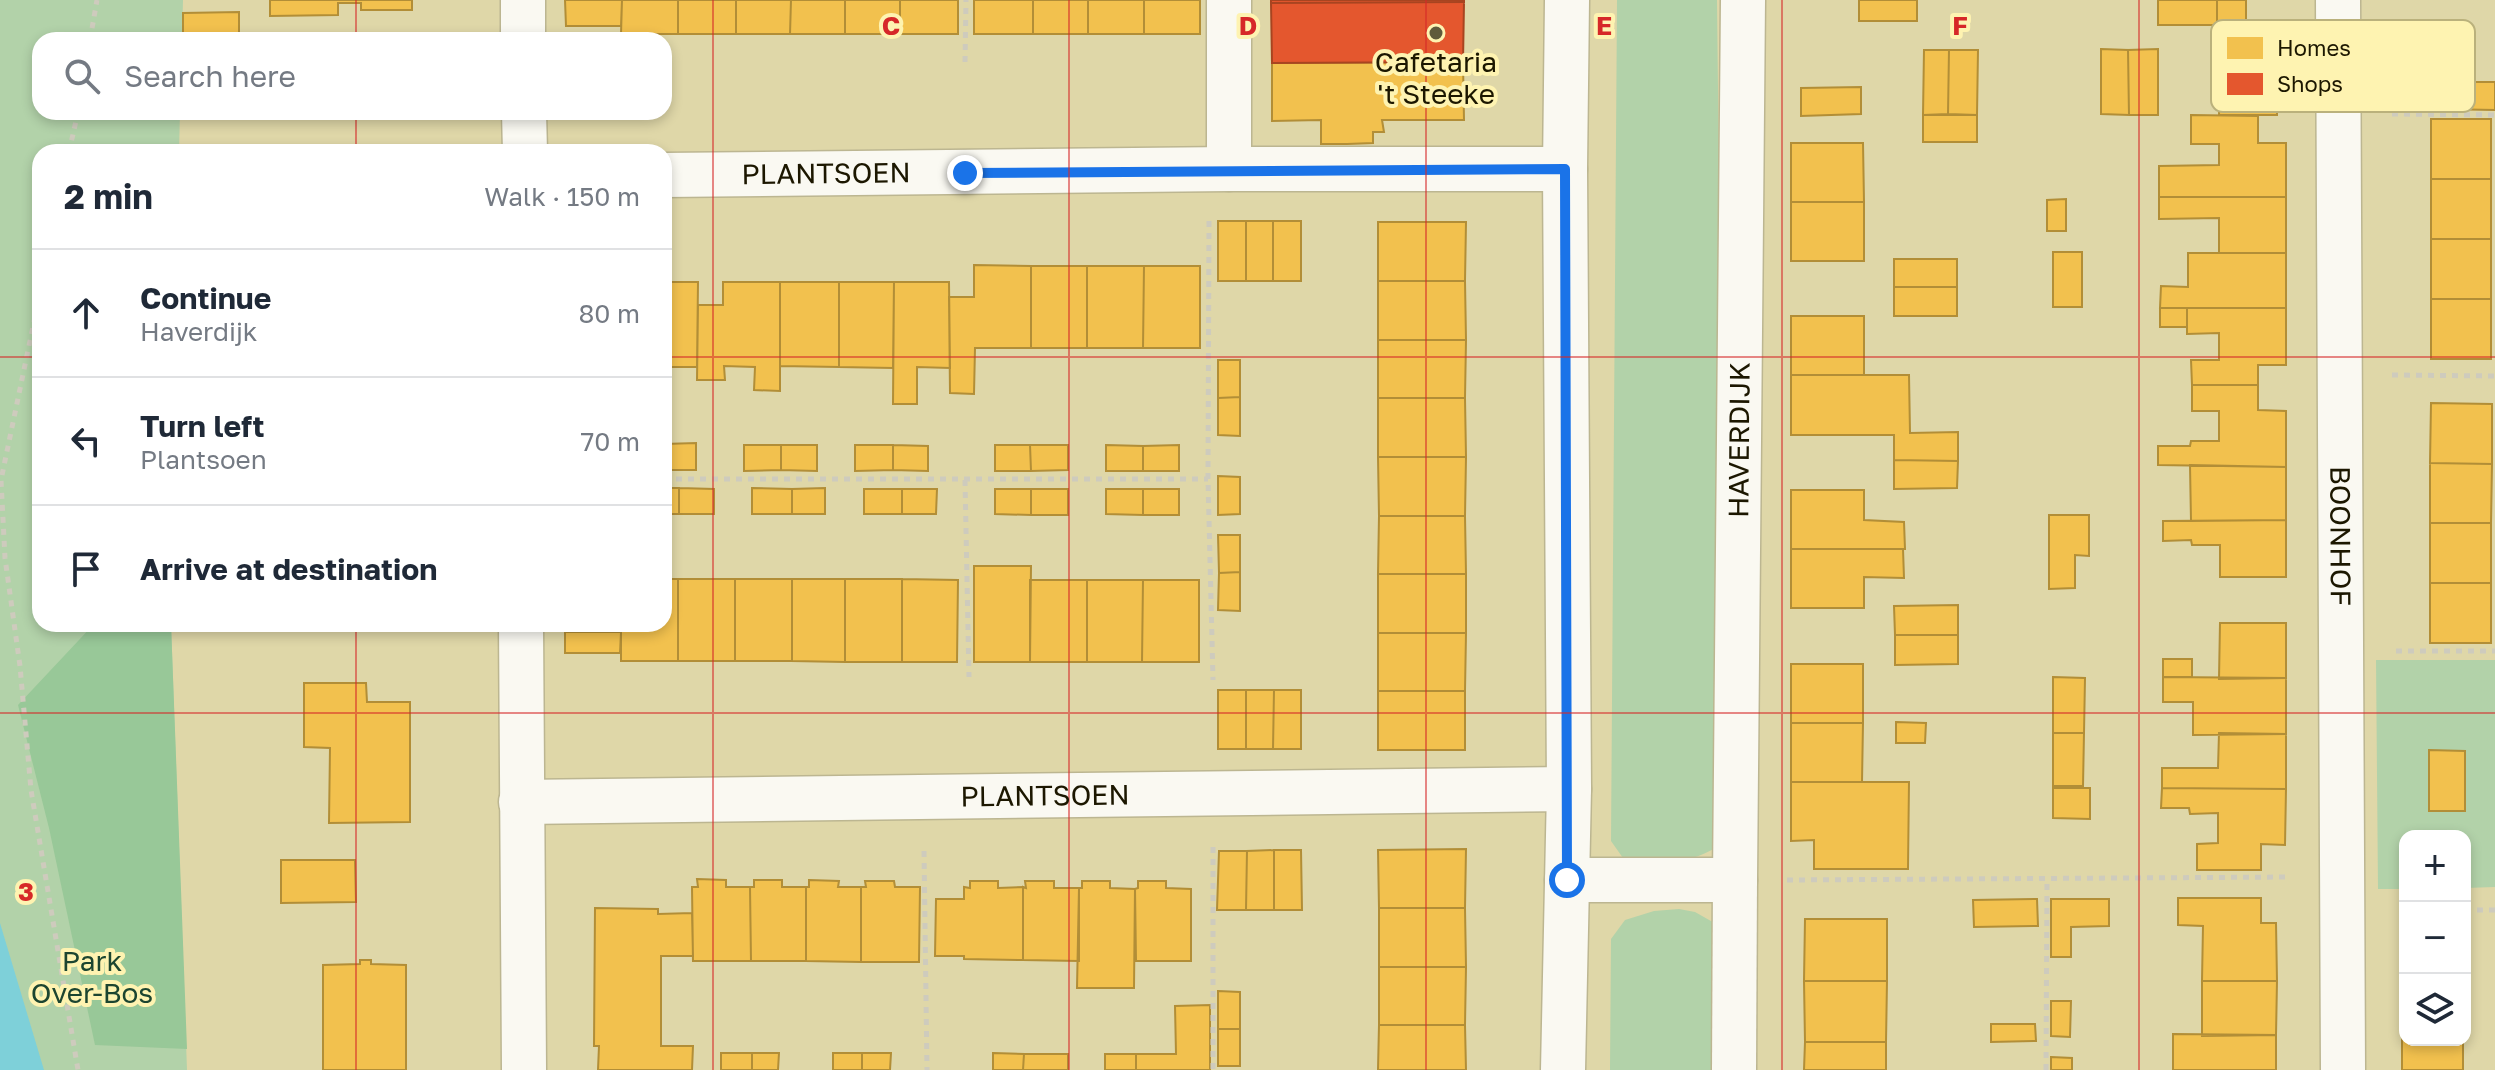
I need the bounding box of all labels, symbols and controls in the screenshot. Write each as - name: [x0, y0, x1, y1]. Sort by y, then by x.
- text: C: [882, 10, 900, 41]
- text: D: [1239, 10, 1257, 41]
- text: E: [1596, 10, 1612, 41]
- text: F: [1952, 10, 1968, 41]
- legend: [2211, 20, 2475, 112]
- marker: Cafetaria 't Steeke: [1427, 24, 1445, 42]
- search box: [32, 32, 672, 120]
- text: Homes: [2277, 34, 2351, 61]
- place label: Cafetaria 't Steeke: [1375, 45, 1497, 110]
- icon: search: [60, 54, 104, 98]
- text: Search here: [124, 58, 296, 94]
- text: Shops: [2277, 70, 2343, 97]
- street label: PLANTSOEN: [741, 155, 911, 190]
- route end: [947, 155, 983, 191]
- text: 2 min: [64, 176, 153, 216]
- text: Walk · 150 m: [484, 181, 640, 212]
- text: Continue: [140, 280, 271, 316]
- icon: ahead: [64, 291, 108, 335]
- text: 80 m: [579, 298, 640, 329]
- text: Haverdijk: [140, 316, 258, 347]
- street label: HAVERDIJK: [1721, 362, 1756, 518]
- text: Turn left: [140, 408, 265, 444]
- icon: left: [64, 419, 108, 463]
- text: 70 m: [581, 426, 640, 457]
- text: Plantsoen: [140, 444, 267, 475]
- street label: BOONHOF: [2324, 466, 2358, 606]
- icon: arrive: [64, 547, 108, 591]
- text: Arrive at destination: [140, 551, 437, 587]
- street label: PLANTSOEN: [960, 777, 1130, 813]
- map controls: [2399, 830, 2471, 1046]
- button: +: [2399, 830, 2471, 902]
- route start: [1549, 862, 1585, 898]
- text: 3: [18, 876, 34, 907]
- button: −: [2399, 902, 2471, 974]
- park label: Park Over-Bos: [31, 944, 153, 1009]
- button: layers: [2399, 974, 2471, 1046]

